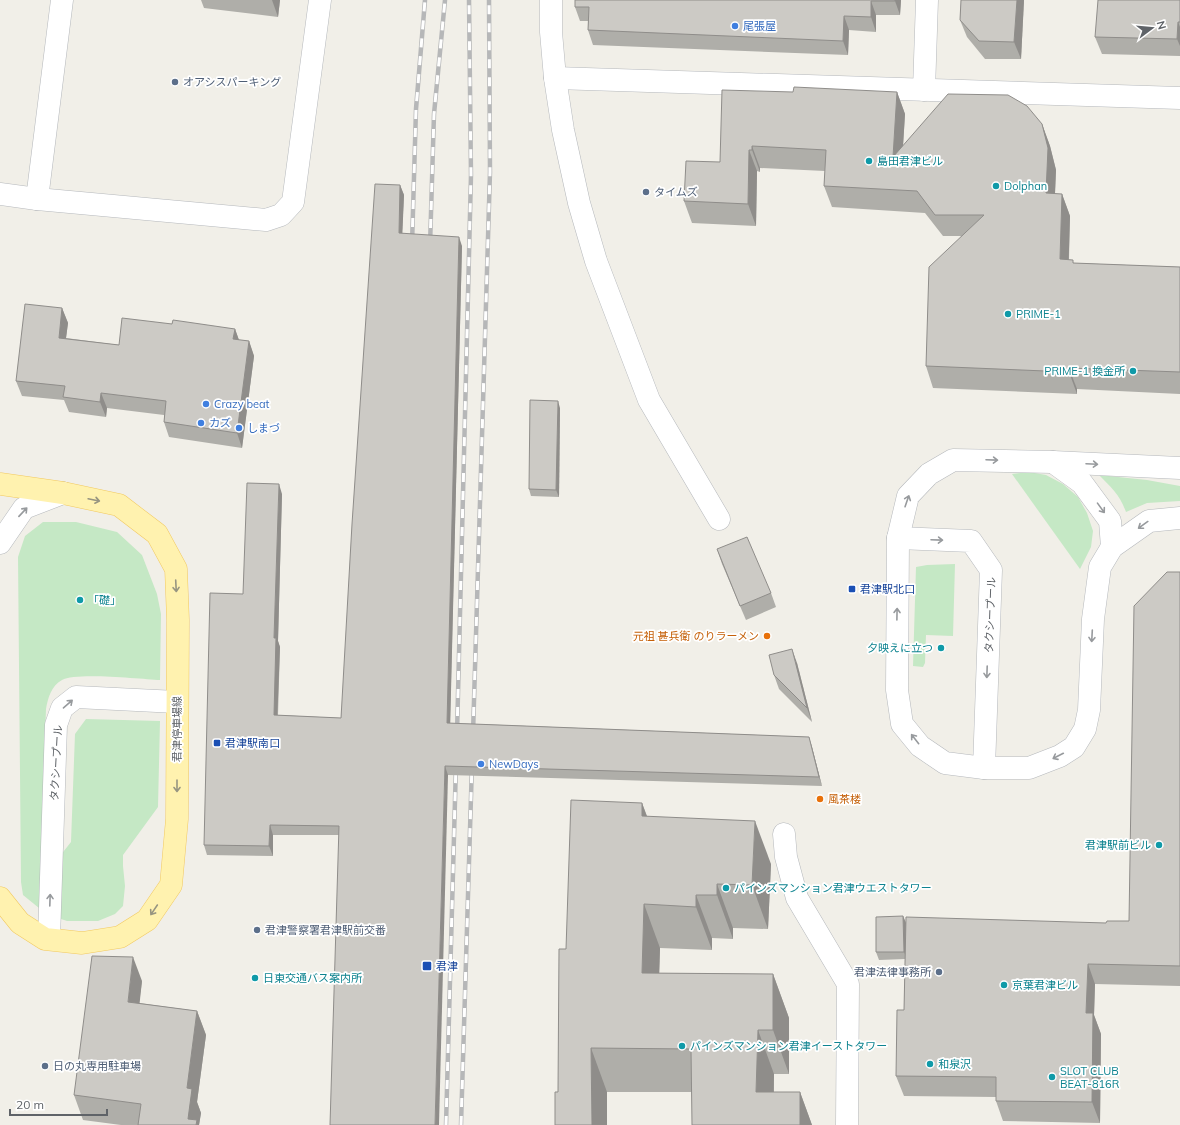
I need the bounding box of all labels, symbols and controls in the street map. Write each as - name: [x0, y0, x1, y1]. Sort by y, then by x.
- north arrow: [1132, 8, 1172, 48]
- place label: 尾張屋: [743, 19, 776, 33]
- text: N: [1154, 19, 1169, 31]
- marker: 尾張屋: [730, 21, 740, 31]
- place label: オアシスパーキング: [183, 75, 281, 89]
- marker: オアシスパーキング: [170, 77, 180, 87]
- place label: 島田君津ビル: [877, 154, 943, 168]
- marker: 島田君津ビル: [864, 156, 874, 166]
- place label: Dolphan: [1004, 179, 1047, 193]
- marker: Dolphan: [991, 181, 1001, 191]
- place label: タイムズ: [654, 185, 698, 199]
- marker: タイムズ: [641, 187, 651, 197]
- place label: PRIME-1: [1016, 307, 1061, 321]
- marker: PRIME-1: [1003, 309, 1013, 319]
- place label: PRIME-1 換金所: [1044, 364, 1126, 378]
- marker: PRIME-1 換金所: [1128, 366, 1138, 376]
- place label: Crazy beat: [214, 397, 270, 411]
- marker: Crazy beat: [201, 399, 211, 409]
- place label: カズ: [209, 416, 231, 430]
- marker: カズ: [196, 418, 206, 428]
- place label: しまづ: [247, 421, 280, 435]
- marker: しまづ: [234, 423, 244, 433]
- one-way arrow: [985, 456, 998, 464]
- one-way arrow: [1085, 460, 1098, 468]
- one-way arrow: [904, 495, 912, 507]
- one-way arrow: [87, 496, 100, 504]
- one-way arrow: [1097, 503, 1105, 514]
- one-way arrow: [17, 507, 27, 517]
- one-way arrow: [1137, 521, 1148, 529]
- one-way arrow: [930, 536, 943, 543]
- street label: タクシープール: [982, 577, 998, 653]
- one-way arrow: [173, 579, 180, 592]
- place label: 君津駅北口: [860, 582, 915, 596]
- marker: 君津駅北口: [847, 584, 857, 594]
- place label: 「礎」: [88, 593, 121, 607]
- marker: 「礎」: [75, 595, 85, 605]
- one-way arrow: [893, 608, 901, 621]
- place label: 元祖 甚兵衛 のりラーメン: [633, 629, 759, 643]
- one-way arrow: [1089, 629, 1096, 642]
- marker: 元祖 甚兵衛 のりラーメン: [762, 631, 772, 641]
- place label: 夕映えに立つ: [867, 641, 933, 655]
- marker: 夕映えに立つ: [936, 643, 946, 653]
- one-way arrow: [984, 665, 991, 678]
- street label: 君津停車場線: [170, 696, 184, 762]
- one-way arrow: [63, 699, 73, 708]
- street label: タクシープール: [47, 725, 65, 801]
- one-way arrow: [910, 734, 919, 745]
- place label: 君津駅南口: [225, 736, 280, 750]
- marker: 君津駅南口: [212, 738, 222, 748]
- one-way arrow: [1053, 752, 1065, 760]
- place label: NewDays: [489, 757, 539, 771]
- marker: NewDays: [476, 759, 486, 769]
- one-way arrow: [173, 779, 181, 792]
- place label: 風茶楼: [828, 792, 861, 806]
- marker: 風茶楼: [815, 794, 825, 804]
- place label: 君津駅前ビル: [1085, 838, 1151, 852]
- marker: 君津駅前ビル: [1154, 840, 1164, 850]
- place label: パインズマンション君津ウエストタワー: [734, 881, 932, 895]
- marker: パインズマンション君津ウエストタワー: [721, 883, 731, 893]
- one-way arrow: [46, 894, 54, 907]
- one-way arrow: [149, 905, 158, 916]
- place label: 君津警察署君津駅前交番: [265, 923, 386, 937]
- marker: 君津警察署君津駅前交番: [252, 925, 262, 935]
- place label: 君津: [436, 959, 458, 973]
- marker: 君津: [421, 960, 433, 972]
- place label: 君津法律事務所: [854, 965, 932, 979]
- marker: 君津法律事務所: [934, 967, 944, 977]
- place label: 日東交通バス案内所: [263, 971, 363, 985]
- marker: 日東交通バス案内所: [250, 973, 260, 983]
- place label: 京葉君津ビル: [1012, 978, 1078, 992]
- marker: 京葉君津ビル: [999, 980, 1009, 990]
- place label: パインズマンション君津イーストタワー: [690, 1039, 887, 1053]
- marker: パインズマンション君津イーストタワー: [677, 1041, 687, 1051]
- place label: 和泉沢: [938, 1057, 971, 1071]
- place label: 日の丸専用駐車場: [53, 1059, 141, 1073]
- marker: 和泉沢: [925, 1059, 935, 1069]
- marker: 日の丸専用駐車場: [40, 1061, 50, 1071]
- place label: SLOT CLUB BEAT-816R: [1060, 1064, 1120, 1091]
- marker: SLOT CLUB BEAT-816R: [1047, 1072, 1057, 1082]
- scale bar: [10, 1091, 107, 1117]
- text: 20 m: [16, 1097, 44, 1112]

